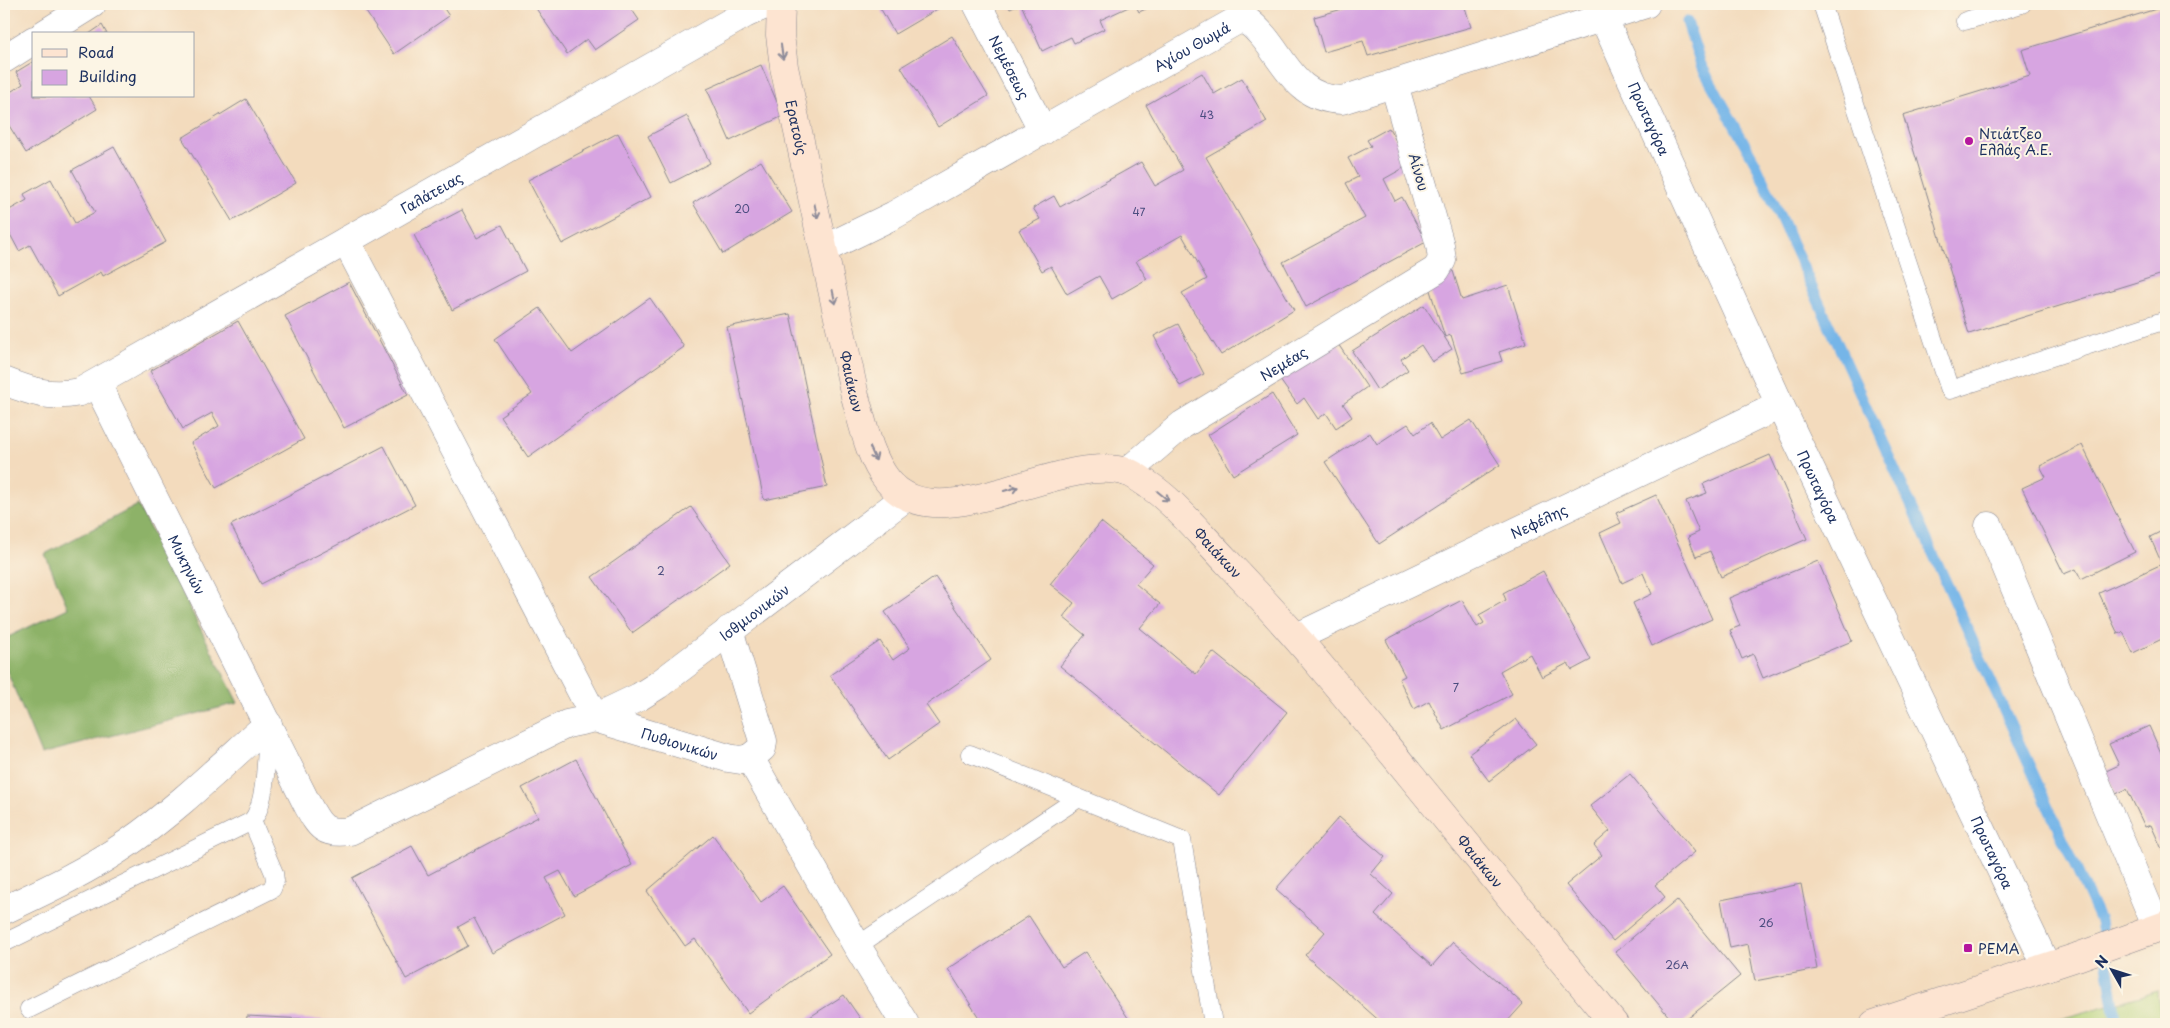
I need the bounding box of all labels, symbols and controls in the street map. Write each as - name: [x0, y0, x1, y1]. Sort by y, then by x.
- street label: Αγίου Θωμά: [1150, 16, 1234, 76]
- street label: Νεμέσεως: [984, 31, 1035, 103]
- legend: [32, 32, 195, 98]
- text: Road: [78, 40, 114, 63]
- one-way arrow: [777, 44, 787, 60]
- text: Building: [78, 64, 137, 87]
- street label: Πρωταγόρα: [1623, 78, 1675, 159]
- street label: Ερατούς: [781, 98, 813, 157]
- house number: 43: [1200, 106, 1214, 123]
- place label: Ντιάτζεο Ελλάς Α.Ε.: [1979, 123, 2052, 160]
- marker: Ντιάτζεο Ελλάς Α.Ε.: [1963, 135, 1975, 147]
- street label: Αίνου: [1404, 151, 1434, 193]
- street label: Γαλάτειας: [396, 166, 466, 219]
- house number: 20: [734, 200, 750, 217]
- one-way arrow: [812, 203, 821, 219]
- house number: 47: [1133, 203, 1146, 220]
- one-way arrow: [830, 288, 839, 304]
- street label: Νεμέας: [1256, 341, 1311, 386]
- street label: Φαιάκων: [835, 348, 869, 415]
- one-way arrow: [869, 446, 878, 461]
- street label: Πρωταγόρα: [1792, 446, 1845, 527]
- one-way arrow: [1003, 484, 1019, 494]
- one-way arrow: [1156, 491, 1169, 502]
- street label: Νεφέλης: [1507, 498, 1570, 544]
- street label: Φαιάκων: [1189, 522, 1247, 583]
- street label: Μυκηνών: [163, 531, 211, 598]
- house number: 2: [657, 562, 665, 579]
- street label: Ισθμιονικών: [715, 579, 794, 645]
- house number: 7: [1453, 679, 1459, 696]
- street label: Πυθιονικών: [639, 722, 721, 765]
- street label: Πρωταγόρα: [1966, 812, 2019, 892]
- street label: Φαιάκων: [1452, 830, 1508, 892]
- house number: 26: [1758, 914, 1774, 931]
- place label: ΡΕΜΑ: [1978, 938, 2020, 959]
- marker: ΡΕΜΑ: [1962, 942, 1974, 954]
- north arrow: [2088, 946, 2138, 996]
- text: N: [2090, 951, 2113, 972]
- house number: 26Α: [1665, 956, 1689, 973]

